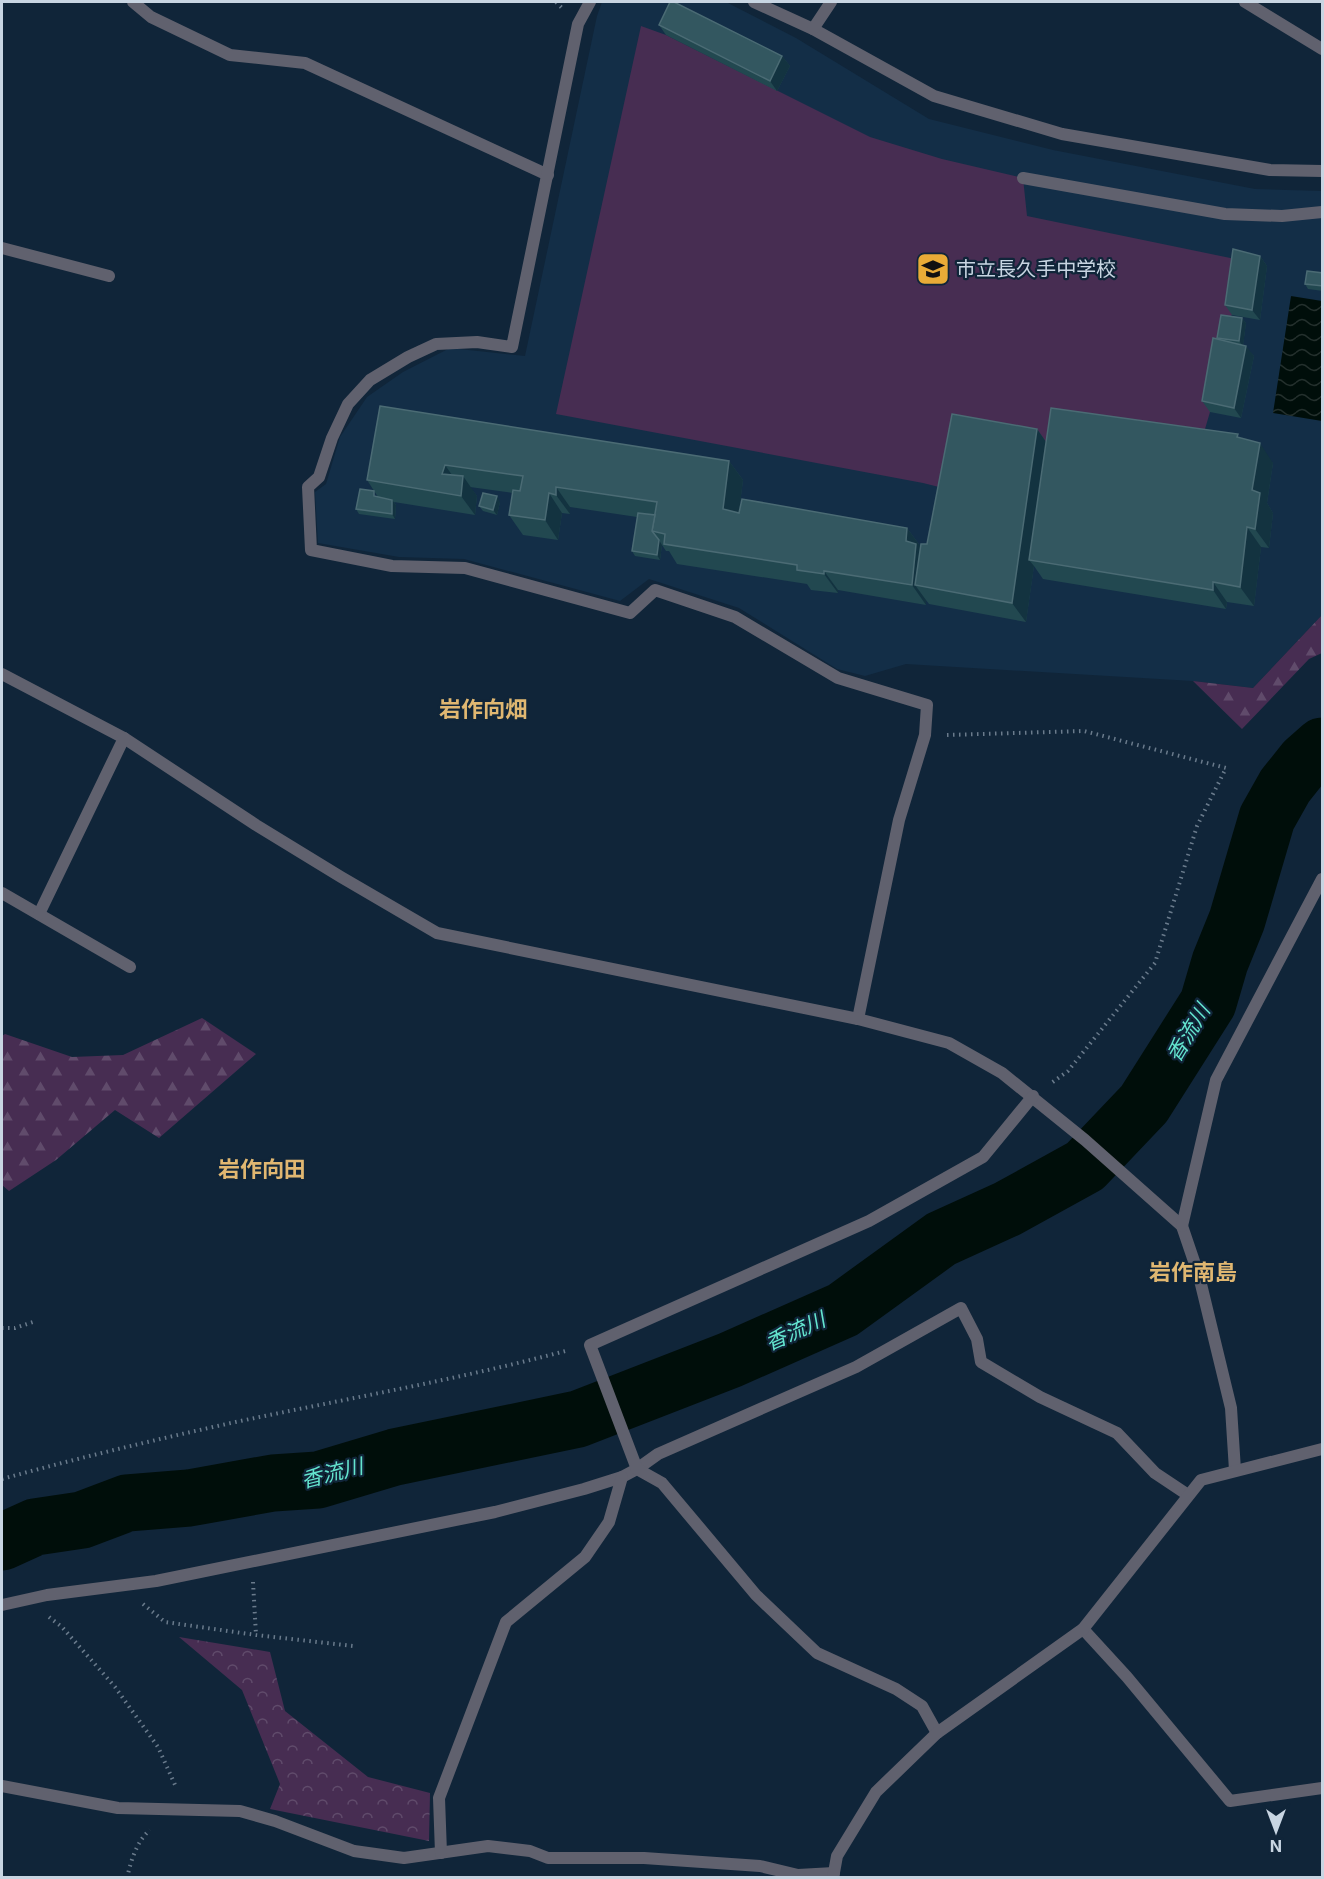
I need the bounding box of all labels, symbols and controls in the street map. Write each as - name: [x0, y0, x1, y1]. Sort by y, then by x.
- school or university icon: 市立長久手中学校: [915, 251, 951, 287]
- place label: 市立長久手中学校: [956, 257, 1116, 281]
- district label: 岩作向畑: [439, 696, 527, 722]
- water label: 香流川: [1161, 998, 1216, 1066]
- district label: 岩作向田: [218, 1156, 306, 1182]
- district label: 岩作南島: [1149, 1259, 1237, 1285]
- water label: 香流川: [761, 1306, 831, 1355]
- water label: 香流川: [298, 1453, 368, 1493]
- north arrow: [1246, 1801, 1306, 1861]
- text: N: [1270, 1836, 1282, 1856]

